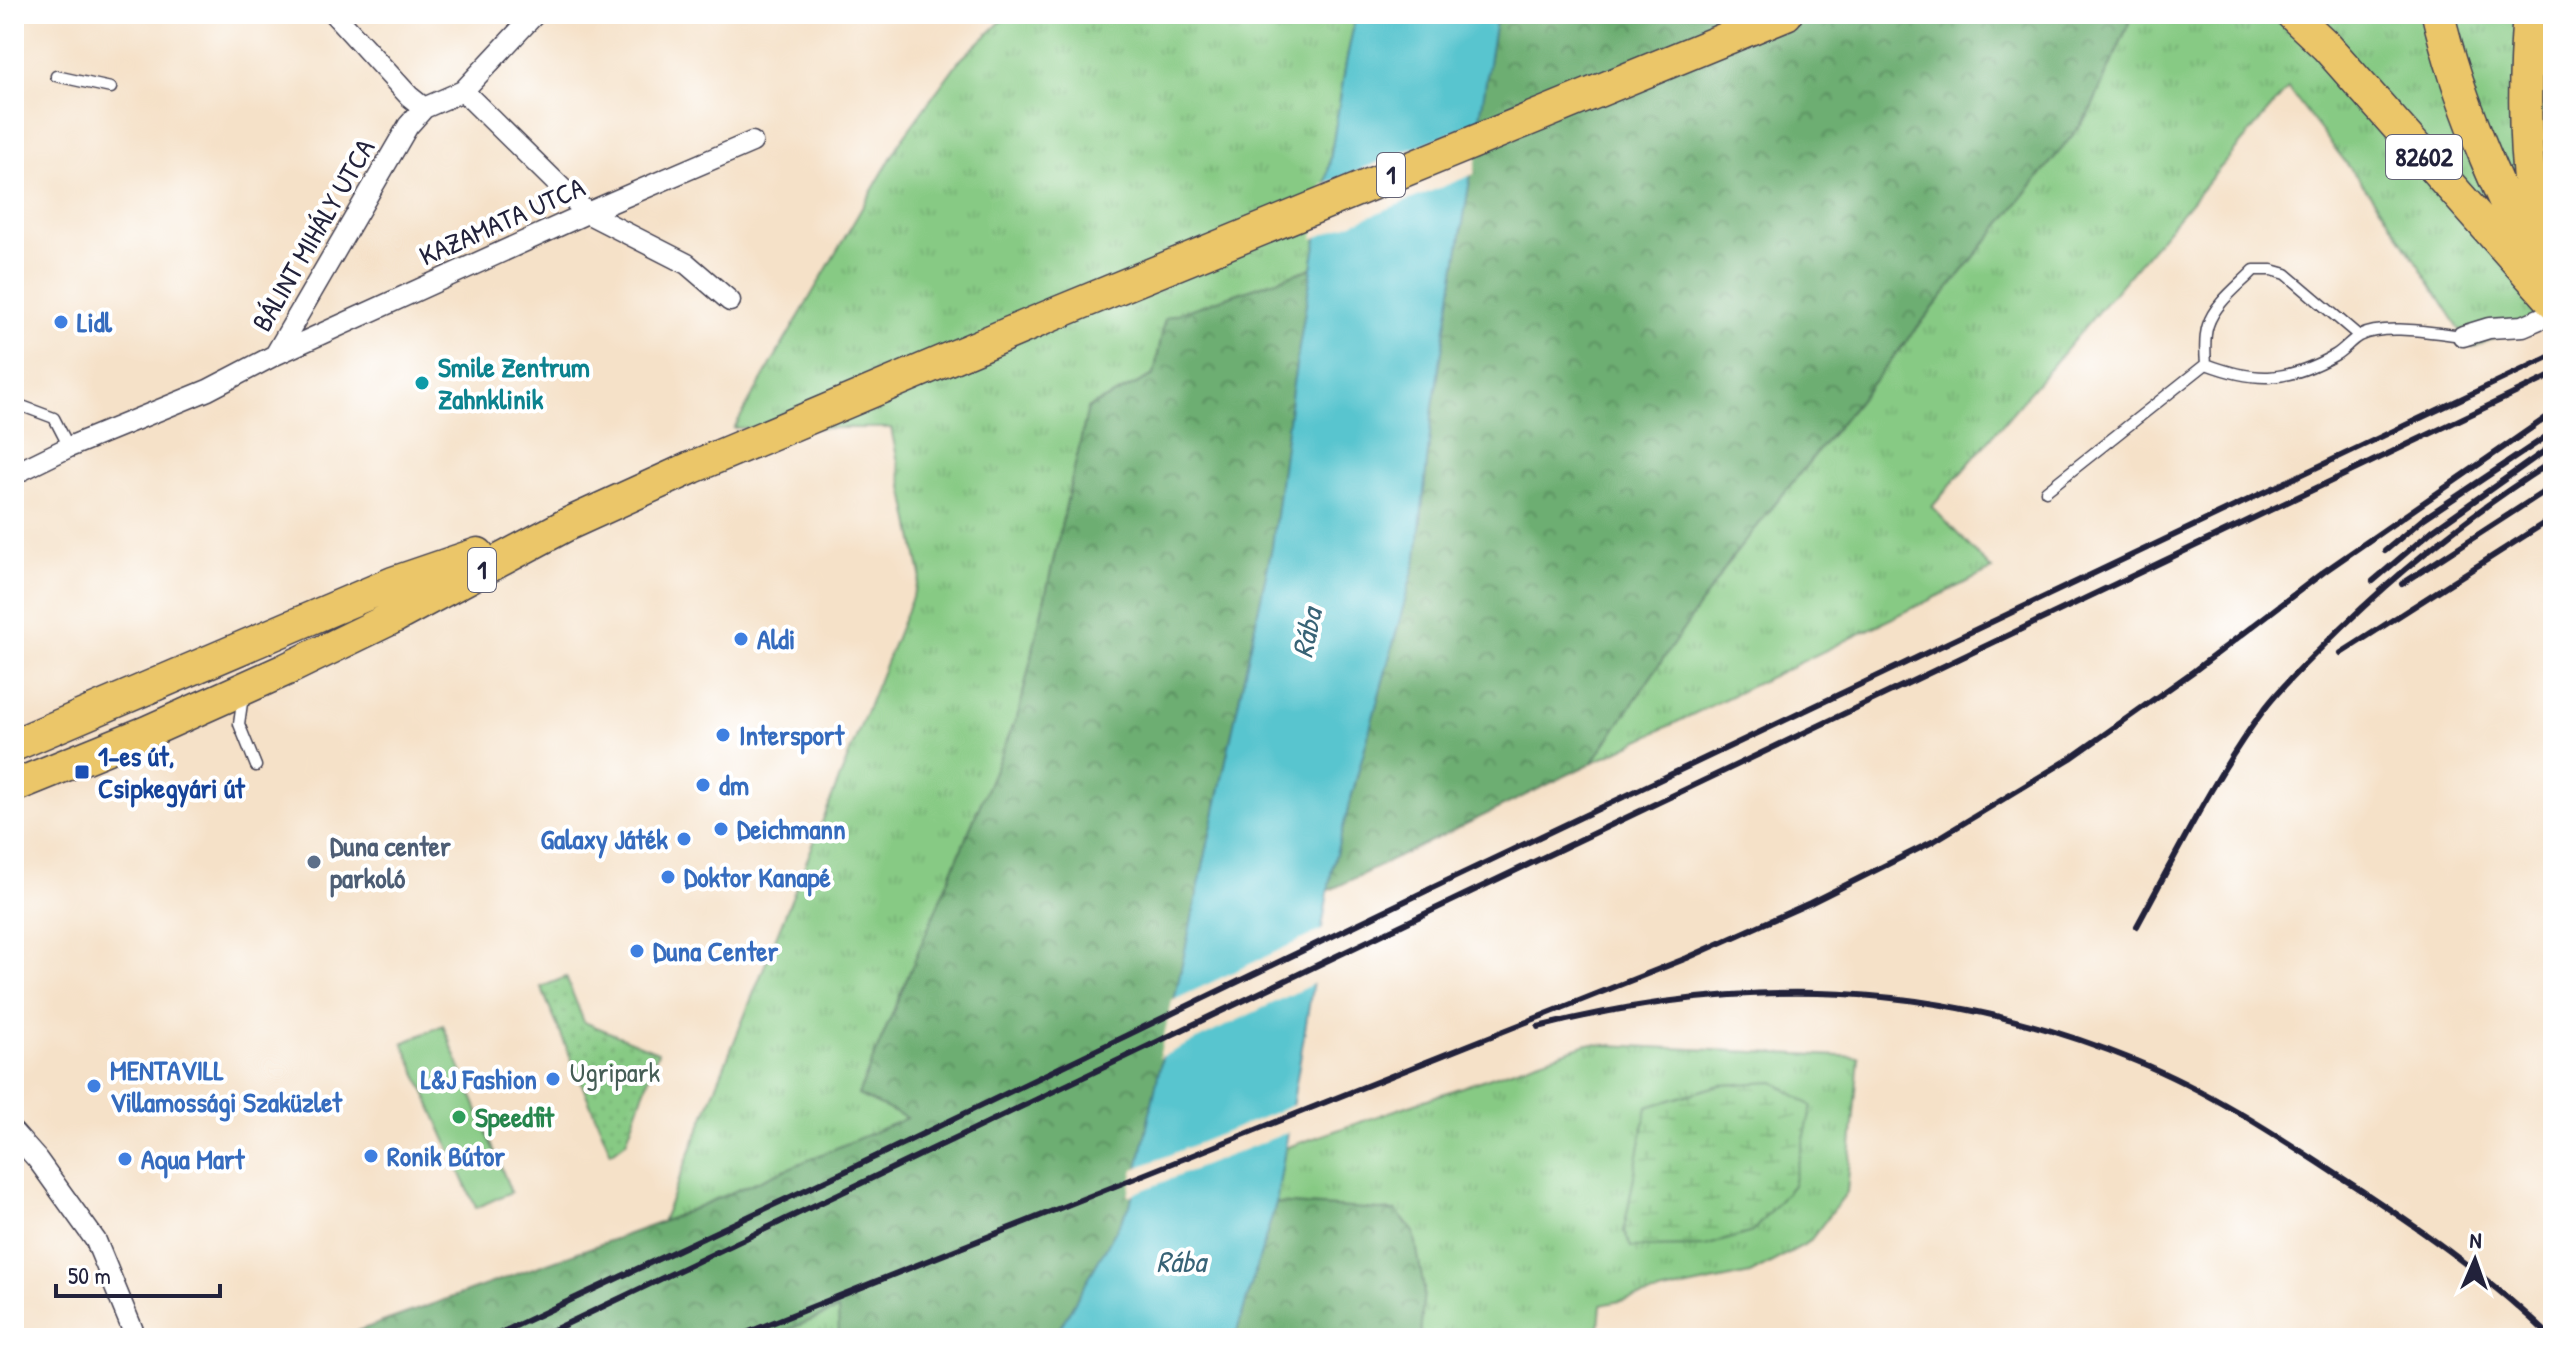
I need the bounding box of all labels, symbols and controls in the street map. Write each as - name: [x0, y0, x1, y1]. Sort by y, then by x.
- street label: BÁLINT MIHÁLY UTCA: [243, 132, 384, 338]
- road number: 82602: [2386, 135, 2462, 179]
- road number: 1: [1377, 153, 1405, 197]
- street label: KAZAMATA UTCA: [413, 167, 591, 274]
- place label: Lidl: [77, 303, 113, 341]
- marker: Lidl: [52, 313, 70, 331]
- place label: Smile Zentrum Zahnklinik: [438, 348, 590, 418]
- marker: Smile Zentrum Zahnklinik: [413, 374, 431, 392]
- road number: 1: [468, 548, 496, 592]
- water label: Rába: [1281, 601, 1331, 661]
- place label: Aldi: [757, 620, 795, 658]
- marker: Aldi: [732, 630, 750, 648]
- place label: Intersport: [739, 716, 846, 755]
- marker: Intersport: [714, 726, 732, 744]
- place label: 1-es út, Csipkegyári út: [98, 737, 246, 808]
- marker: 1-es út, Csipkegyári út: [73, 763, 91, 781]
- place label: dm: [719, 766, 749, 804]
- marker: dm: [694, 776, 712, 794]
- place label: Deichmann: [737, 810, 846, 848]
- place label: Galaxy Játék: [541, 820, 668, 859]
- marker: Deichmann: [712, 820, 730, 838]
- place label: Duna center parkoló: [330, 827, 451, 898]
- marker: Galaxy Játék: [675, 830, 693, 848]
- marker: Duna center parkoló: [305, 853, 323, 871]
- place label: Doktor Kanapé: [684, 858, 832, 897]
- marker: Doktor Kanapé: [659, 868, 677, 886]
- place label: Duna Center: [653, 932, 778, 970]
- marker: Duna Center: [628, 942, 646, 960]
- place label: MENTAVILL Villamossági Szaküzlet: [110, 1051, 343, 1122]
- park label: Ugripark: [570, 1053, 661, 1091]
- place label: L&J Fashion: [421, 1060, 537, 1098]
- marker: L&J Fashion: [544, 1070, 562, 1088]
- marker: MENTAVILL Villamossági Szaküzlet: [85, 1077, 103, 1095]
- place label: Speedfit: [475, 1098, 555, 1137]
- marker: Speedfit: [450, 1108, 468, 1126]
- place label: Ronik Bútor: [387, 1137, 505, 1175]
- place label: Aqua Mart: [141, 1140, 246, 1179]
- marker: Ronik Bútor: [362, 1147, 380, 1165]
- marker: Aqua Mart: [116, 1150, 134, 1168]
- north arrow: [2435, 1220, 2515, 1300]
- text: N: [2469, 1225, 2482, 1255]
- water label: Rába: [1156, 1241, 1209, 1281]
- scale bar: [56, 1248, 220, 1298]
- text: 50 m: [68, 1259, 111, 1291]

